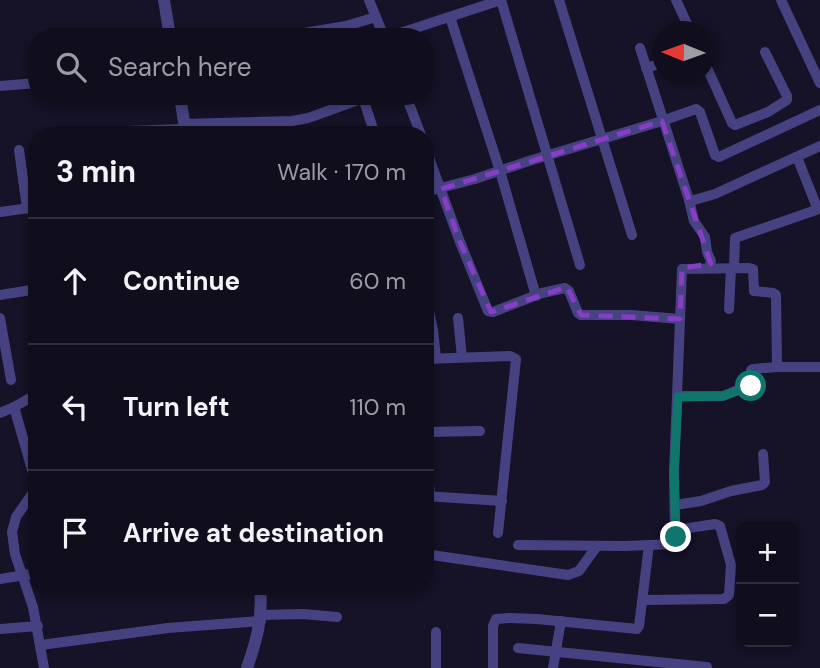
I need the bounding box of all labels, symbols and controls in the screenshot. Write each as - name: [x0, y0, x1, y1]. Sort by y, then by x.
- north arrow: [652, 21, 715, 84]
- search box: [28, 28, 434, 105]
- icon: search: [52, 48, 90, 86]
- text: Search here: [108, 50, 251, 84]
- text: 3 min: [56, 152, 136, 191]
- text: Walk · 170 m: [277, 157, 406, 187]
- icon: ahead: [56, 262, 94, 300]
- text: Continue: [123, 264, 240, 298]
- text: 60 m: [349, 266, 406, 296]
- route start: [735, 370, 766, 401]
- icon: left: [56, 388, 94, 426]
- text: Turn left: [123, 390, 230, 424]
- text: 110 m: [349, 392, 406, 422]
- icon: arrive: [56, 514, 94, 552]
- text: Arrive at destination: [123, 516, 384, 550]
- route end: [660, 521, 691, 552]
- map controls: [736, 521, 799, 647]
- button: +: [736, 521, 799, 584]
- button: −: [736, 584, 799, 647]

